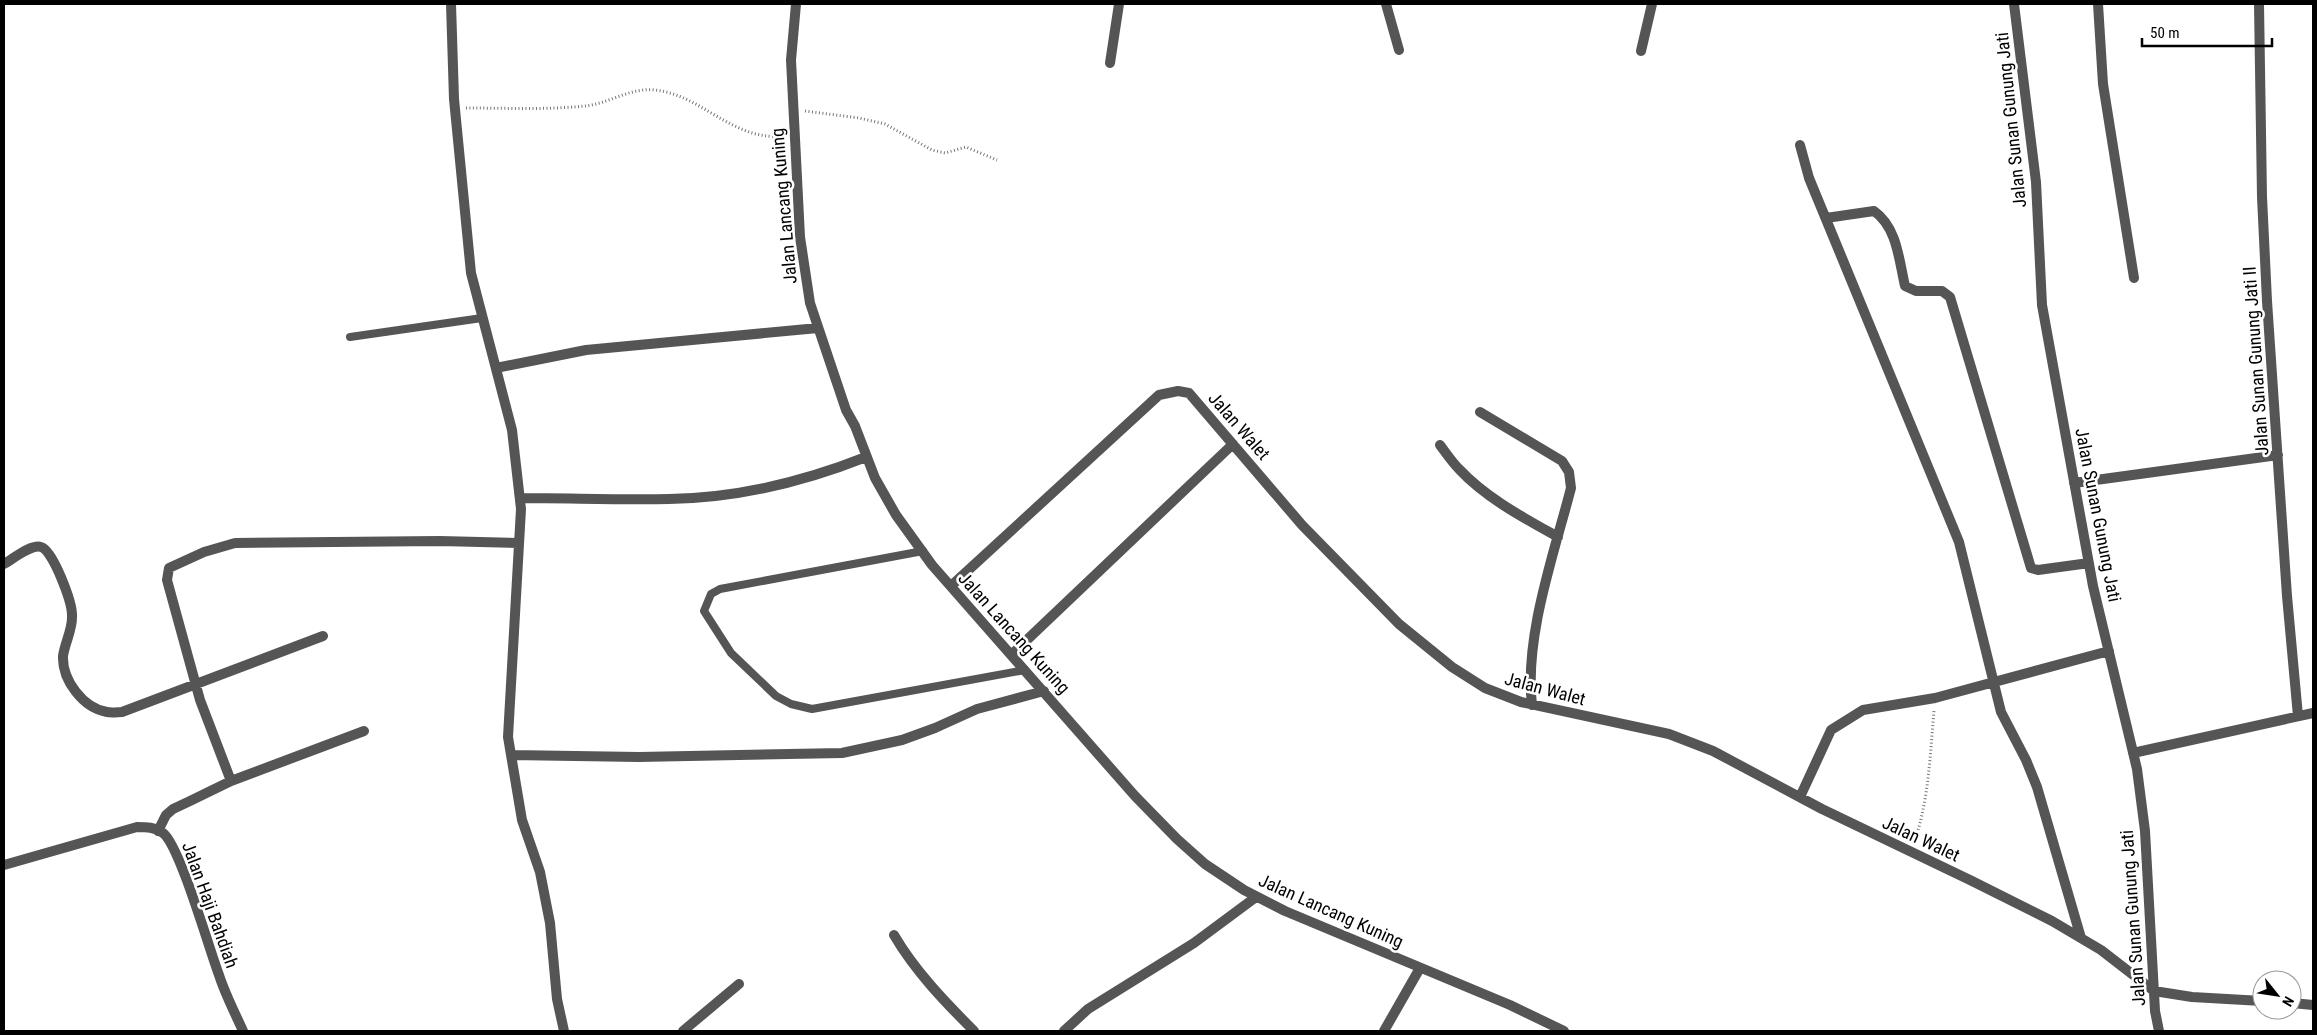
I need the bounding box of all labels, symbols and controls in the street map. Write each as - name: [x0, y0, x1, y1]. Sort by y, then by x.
- scale bar: [2142, 15, 2272, 47]
- text: 50 m: [2150, 24, 2180, 42]
- street label: Jalan Sunan Gunung Jati: [1991, 31, 2030, 209]
- street label: Jalan Lancang Kuning: [766, 127, 801, 285]
- street label: Jalan Sunan Gunung Jati II: [2238, 266, 2273, 456]
- street label: Jalan Walet: [1204, 388, 1274, 464]
- street label: Jalan Sunan Gunung Jati: [2071, 426, 2126, 603]
- street label: Jalan Lancang Kuning: [954, 568, 1074, 698]
- street label: Jalan Walet: [1502, 668, 1588, 709]
- street label: Jalan Walet: [1879, 812, 1963, 866]
- street label: Jalan Sunan Gunung Jati: [2116, 829, 2149, 1007]
- street label: Jalan Haji Bahdiah: [178, 839, 243, 971]
- street label: Jalan Lancang Kuning: [1256, 869, 1407, 952]
- north arrow: [2252, 970, 2302, 1020]
- text: N: [2279, 994, 2297, 1009]

